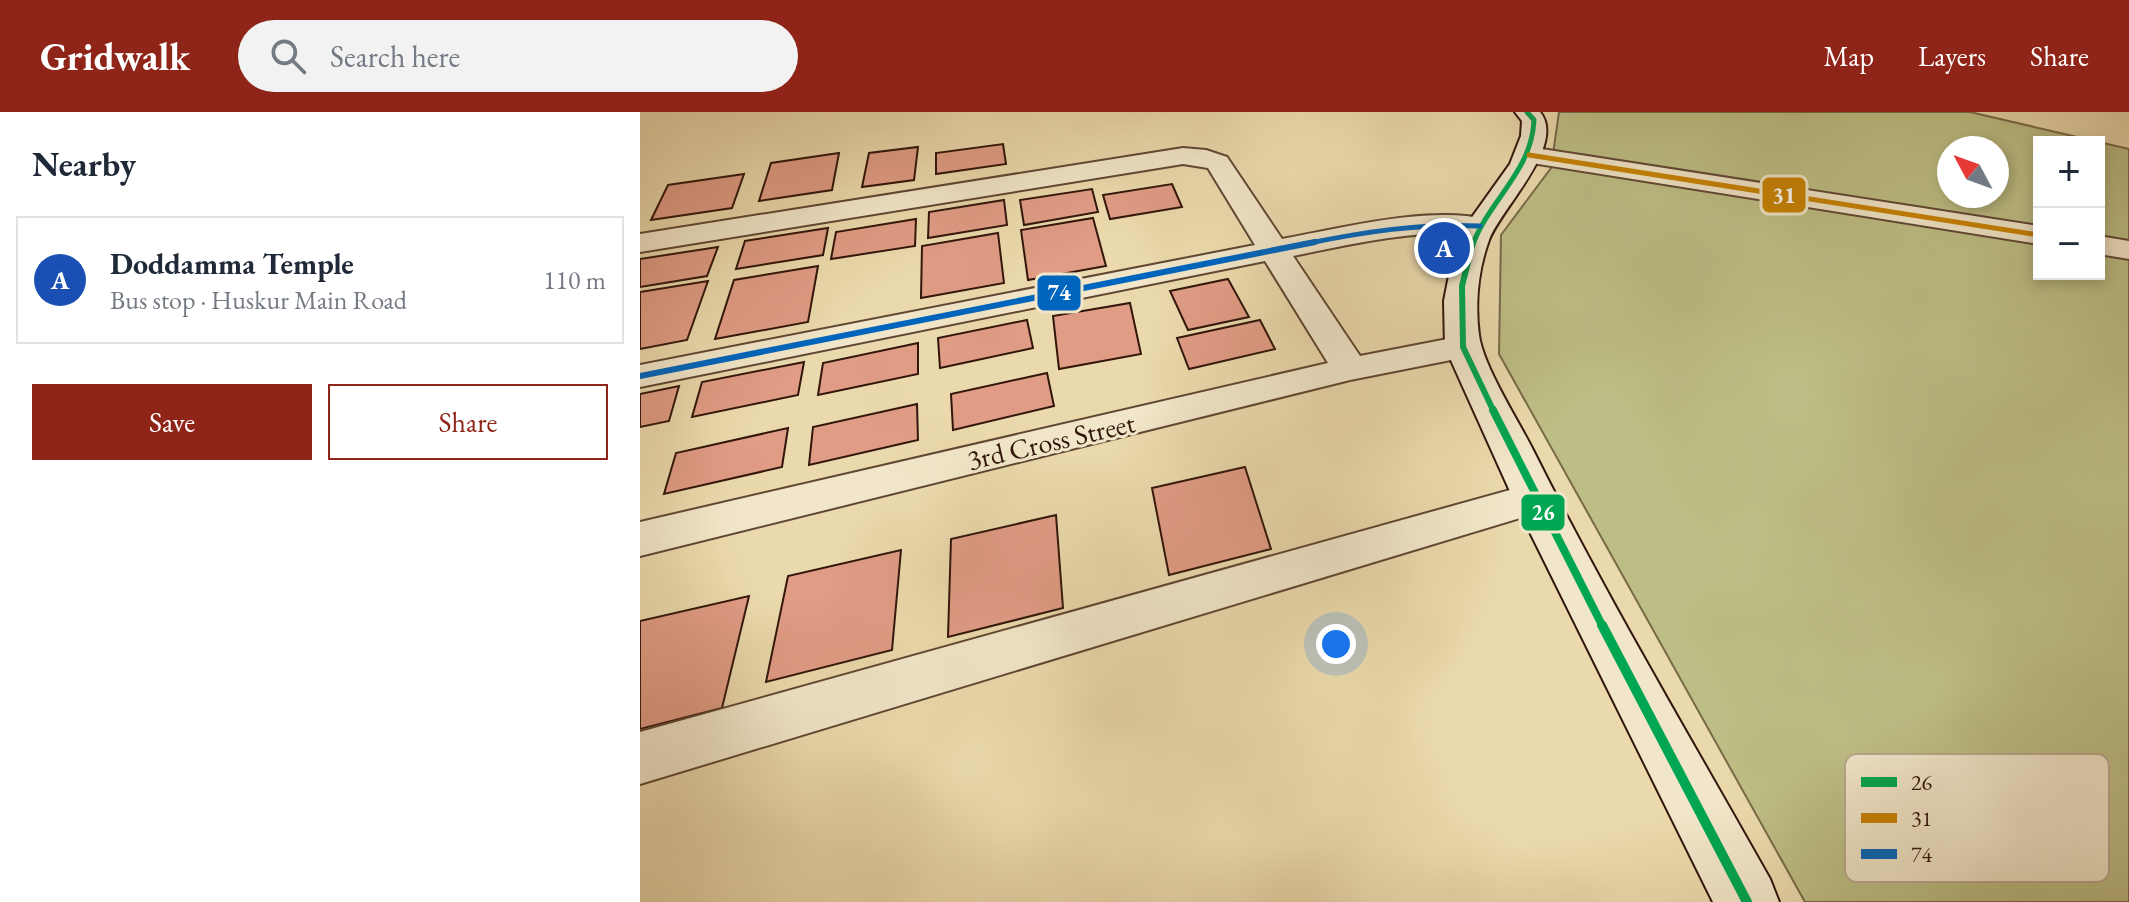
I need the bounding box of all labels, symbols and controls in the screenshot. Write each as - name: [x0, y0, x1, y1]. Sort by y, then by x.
- search box: [238, 20, 798, 92]
- text: Gridwalk: [40, 32, 190, 81]
- icon: search: [266, 34, 310, 78]
- text: Search here: [330, 37, 460, 76]
- text: Map: [1824, 38, 1874, 74]
- text: Layers: [1918, 38, 1986, 74]
- text: Share: [2030, 38, 2089, 74]
- north arrow: [1937, 136, 2009, 208]
- map controls: [2033, 136, 2105, 280]
- button: +: [2033, 136, 2105, 208]
- text: Nearby: [32, 142, 136, 186]
- line badge: 31: [1761, 176, 1807, 214]
- text: 31: [1772, 181, 1796, 210]
- button: −: [2033, 208, 2105, 280]
- pin: A: [1418, 218, 1470, 278]
- text: Doddamma Temple: [110, 244, 354, 283]
- text: A: [51, 263, 69, 297]
- text: 110 m: [543, 263, 606, 297]
- line badge: 74: [1036, 274, 1082, 312]
- text: 74: [1047, 278, 1071, 307]
- text: Bus stop · Huskur Main Road: [110, 283, 407, 317]
- button: Save: [32, 384, 312, 460]
- button: Share: [328, 384, 608, 460]
- street label: 3rd Cross Street: [964, 404, 1138, 478]
- line badge: 26: [1520, 493, 1566, 532]
- text: 26: [1531, 498, 1555, 527]
- your location: [1316, 624, 1356, 664]
- legend: [1845, 754, 2109, 882]
- text: 26: [1911, 768, 1933, 797]
- text: 31: [1911, 804, 1932, 833]
- text: 74: [1911, 840, 1933, 869]

